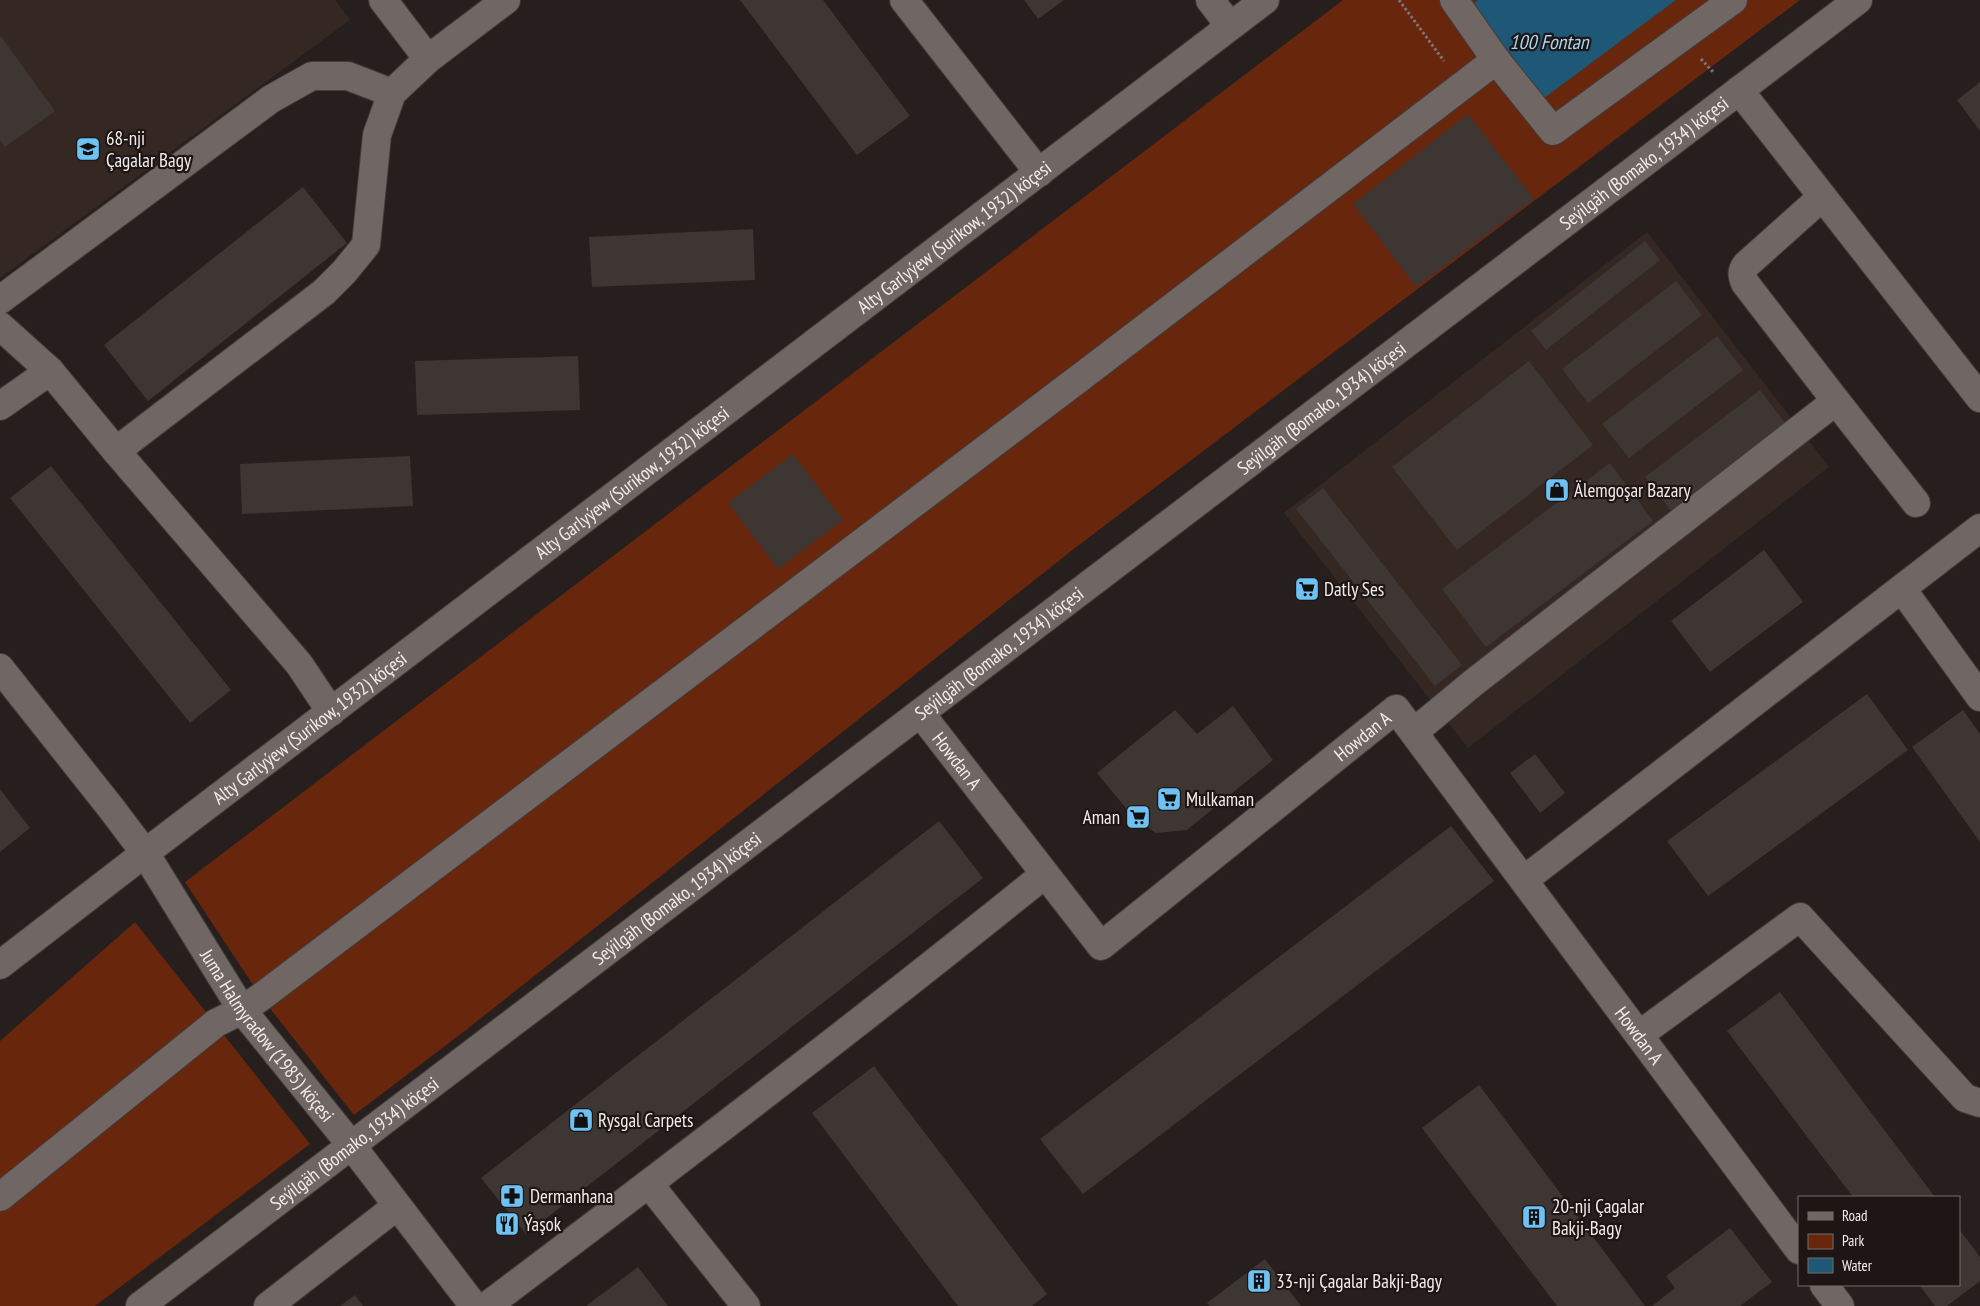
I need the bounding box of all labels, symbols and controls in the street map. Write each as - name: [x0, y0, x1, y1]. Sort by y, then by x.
- water label: 100 Fontan: [1509, 29, 1590, 55]
- street label: Seýilgäh (Bomako, 1934) köçesi: [1555, 91, 1733, 235]
- place label: 68-nji Çagalar Bagy: [106, 126, 192, 172]
- school or university icon: 68-nji Çagalar Bagy: [75, 136, 101, 162]
- street label: Alty Garlyýew (Surikow, 1932) köçesi: [852, 155, 1056, 319]
- street label: Seýilgäh (Bomako, 1934) köçesi: [1232, 336, 1411, 480]
- street label: Alty Garlyýew (Surikow, 1932) köçesi: [530, 401, 734, 564]
- shop icon: Älemgoşar Bazary: [1544, 477, 1570, 503]
- place label: Älemgoşar Bazary: [1574, 478, 1691, 502]
- supermarket icon: Datly Ses: [1294, 576, 1320, 602]
- place label: Datly Ses: [1324, 577, 1384, 601]
- street label: Seýilgäh (Bomako, 1934) köçesi: [910, 581, 1088, 725]
- street label: Alty Garlyýew (Surikow, 1932) köçesi: [208, 646, 411, 809]
- street label: Howdan A: [1329, 706, 1396, 766]
- street label: Howdan A: [927, 727, 987, 794]
- supermarket icon: Mulkaman: [1156, 786, 1182, 812]
- place label: Mulkaman: [1186, 787, 1254, 811]
- supermarket icon: Aman: [1125, 804, 1151, 830]
- place label: Aman: [1083, 805, 1120, 829]
- street label: Seýilgäh (Bomako, 1934) köçesi: [587, 826, 766, 970]
- street label: Juma Halmyradow (1985) köçesi: [195, 944, 340, 1127]
- street label: Howdan A: [1610, 1002, 1668, 1069]
- street label: Seýilgäh (Bomako, 1934) köçesi: [265, 1071, 443, 1215]
- shop icon: Rysgal Carpets: [568, 1107, 594, 1133]
- place label: Rysgal Carpets: [598, 1108, 694, 1132]
- pharmacy icon: Dermanhana: [499, 1183, 525, 1209]
- place label: Dermanhana: [530, 1184, 613, 1208]
- place label: 20-nji Çagalar Bakji-Bagy: [1552, 1194, 1645, 1240]
- legend: [1798, 1196, 1960, 1286]
- building icon: 20-nji Çagalar Bakji-Bagy: [1521, 1204, 1547, 1230]
- text: Road: [1842, 1206, 1868, 1225]
- restaurant icon: Ýaşok: [494, 1211, 520, 1237]
- place label: Ýaşok: [524, 1212, 562, 1236]
- text: Park: [1842, 1231, 1864, 1250]
- text: Water: [1842, 1256, 1873, 1275]
- building icon: 33-nji Çagalar Bakji-Bagy: [1246, 1268, 1272, 1294]
- place label: 33-nji Çagalar Bakji-Bagy: [1276, 1269, 1443, 1293]

